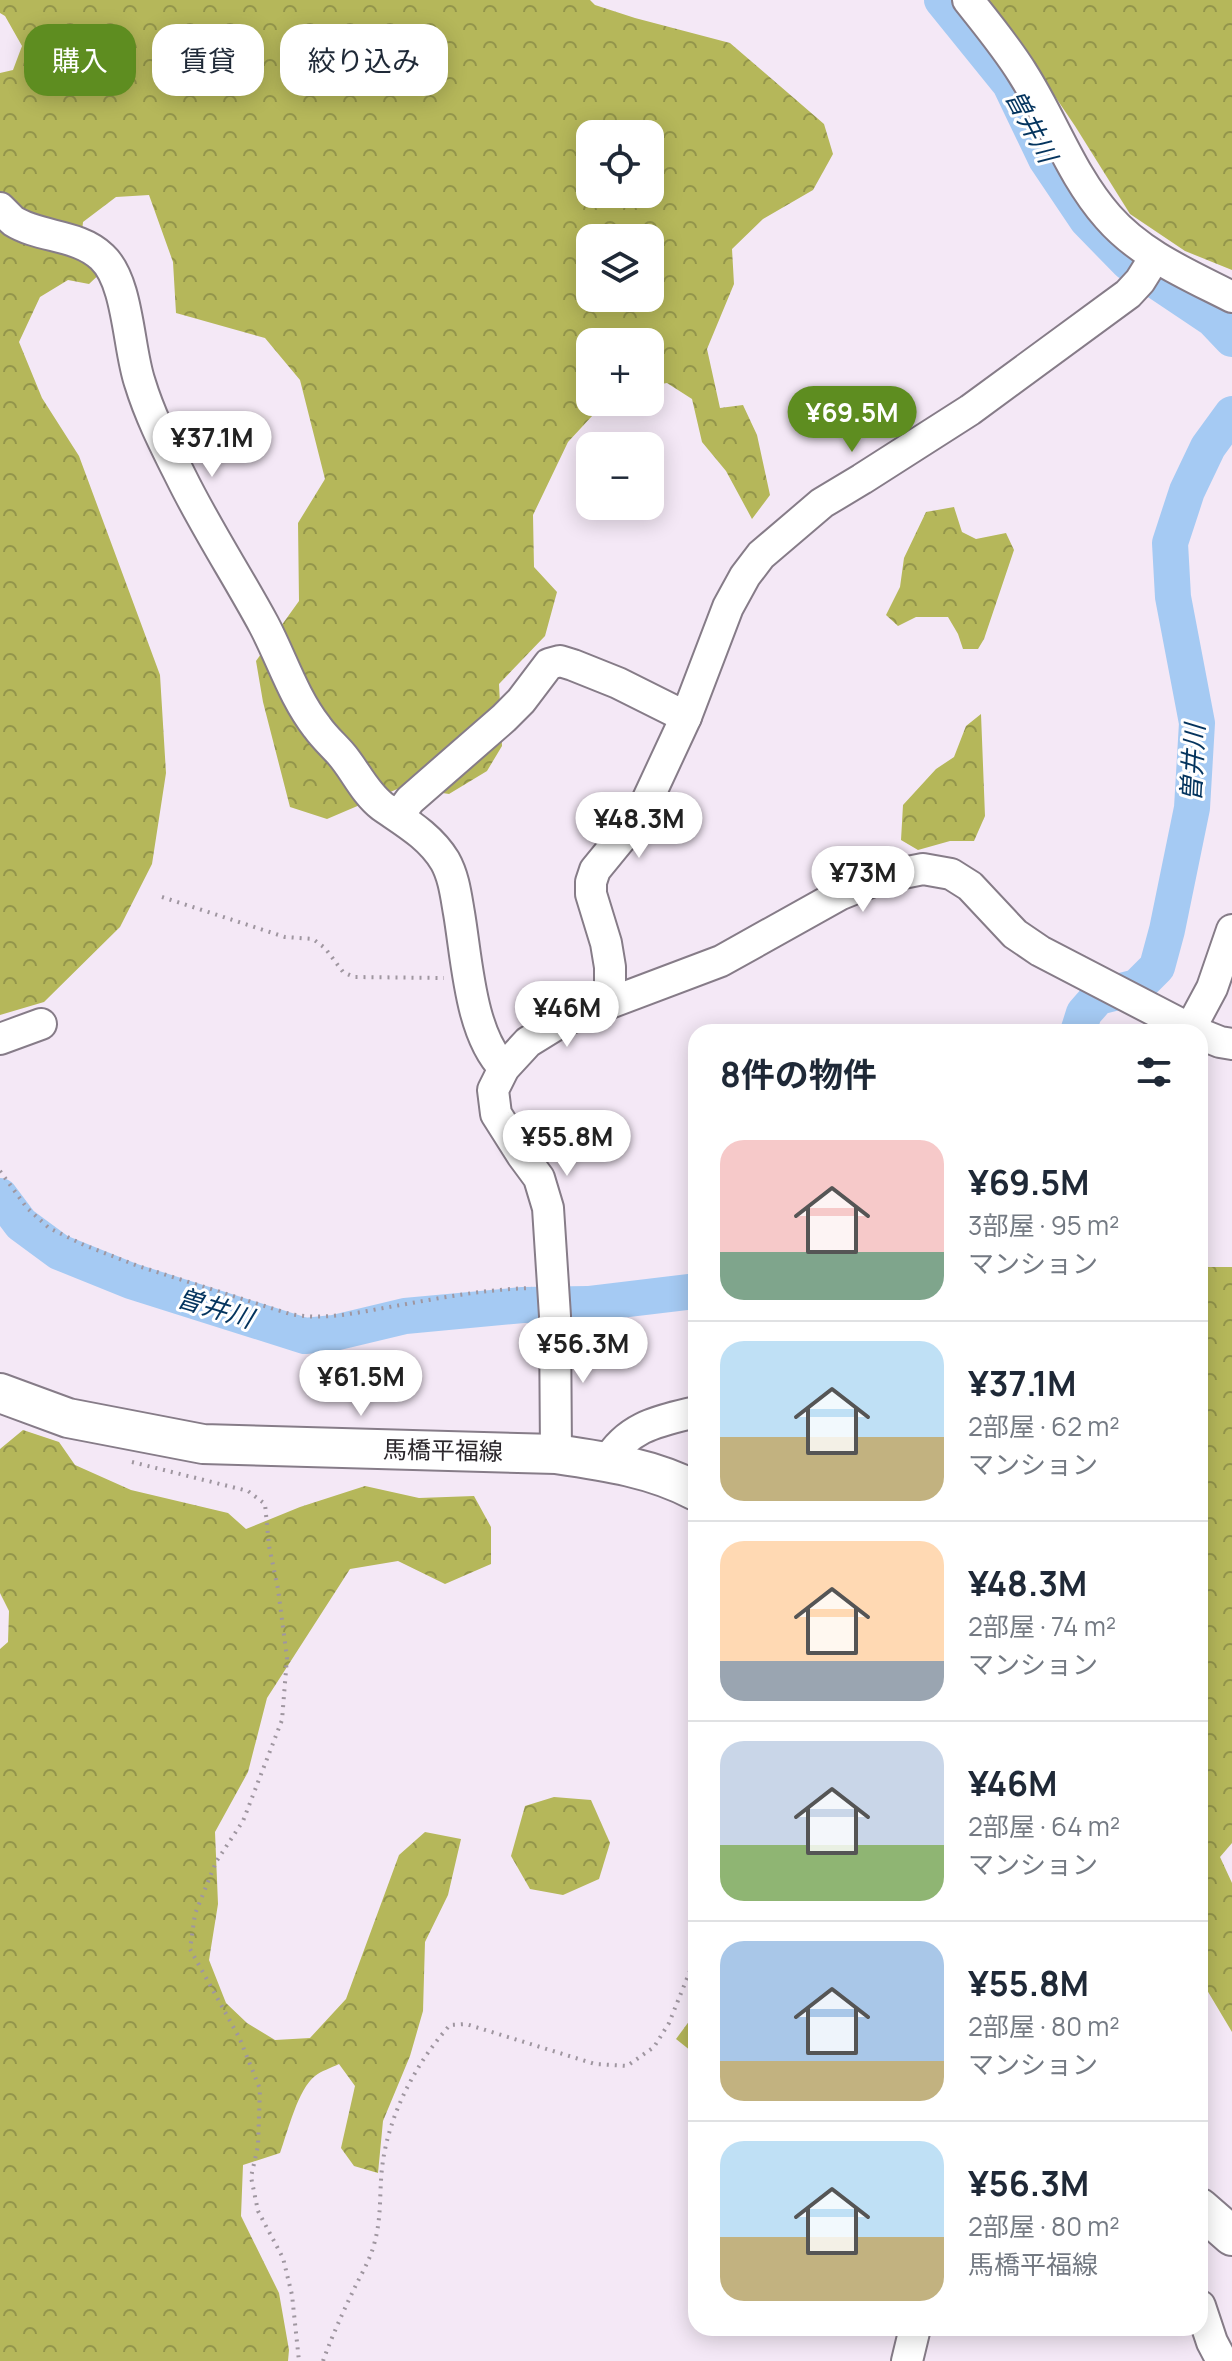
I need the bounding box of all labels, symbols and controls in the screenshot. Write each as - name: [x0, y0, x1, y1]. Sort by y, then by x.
- chip: 購入: [24, 24, 136, 96]
- chip: 賃貸: [152, 24, 264, 96]
- chip: 絞り込み: [280, 24, 448, 96]
- water label: 曽井川: [998, 83, 1067, 171]
- map controls: [576, 120, 664, 520]
- button: locate: [576, 120, 664, 208]
- button: layers: [576, 224, 664, 312]
- button: +: [576, 328, 664, 416]
- pin: ¥69.5M: [787, 386, 917, 454]
- text: ¥69.5M: [806, 394, 898, 430]
- pin: ¥37.1M: [147, 411, 277, 479]
- text: ¥37.1M: [171, 419, 253, 455]
- button: −: [576, 432, 664, 520]
- water label: 曽井川: [1172, 720, 1212, 803]
- pin: ¥48.3M: [574, 792, 704, 860]
- text: ¥48.3M: [593, 800, 685, 836]
- pin: ¥73M: [816, 846, 910, 914]
- text: ¥73M: [829, 854, 897, 890]
- pin: ¥46M: [520, 981, 614, 1049]
- text: ¥46M: [533, 989, 601, 1025]
- icon: filters: [1132, 1050, 1176, 1094]
- text: 8件の物件: [720, 1051, 877, 1097]
- pin: ¥55.8M: [502, 1110, 632, 1178]
- text: ¥55.8M: [521, 1118, 613, 1154]
- text: ¥69.5M: [968, 1159, 1089, 1205]
- icon: home: [784, 1172, 880, 1268]
- text: 3部屋 · 95 m²: [968, 1207, 1119, 1243]
- text: マンション: [968, 1245, 1098, 1281]
- water label: 曽井川: [173, 1278, 261, 1337]
- pin: ¥56.3M: [518, 1317, 648, 1385]
- text: ¥56.3M: [537, 1325, 629, 1361]
- pin: ¥61.5M: [296, 1350, 426, 1418]
- text: ¥61.5M: [317, 1358, 405, 1394]
- text: ¥37.1M: [968, 1360, 1076, 1406]
- icon: home: [784, 1373, 880, 1469]
- text: 2部屋 · 62 m²: [968, 1408, 1120, 1444]
- street label: 馬橋平福線: [383, 1432, 503, 1467]
- text: マンション: [968, 1446, 1098, 1482]
- text: ¥48.3M: [968, 1560, 1087, 1606]
- icon: home: [784, 1573, 880, 1669]
- text: 2部屋 · 74 m²: [968, 1608, 1116, 1644]
- text: マンション: [968, 1646, 1098, 1682]
- text: ¥46M: [968, 1760, 1057, 1806]
- icon: home: [784, 1773, 880, 1869]
- text: 2部屋 · 64 m²: [968, 1808, 1120, 1844]
- text: マンション: [968, 1846, 1098, 1882]
- text: ¥55.8M: [968, 1960, 1089, 2006]
- icon: home: [784, 1973, 880, 2069]
- text: 2部屋 · 80 m²: [968, 2008, 1120, 2044]
- text: マンション: [968, 2046, 1098, 2082]
- text: ¥56.3M: [968, 2160, 1089, 2206]
- icon: home: [784, 2173, 880, 2269]
- text: 2部屋 · 80 m²: [968, 2208, 1120, 2244]
- text: 馬橋平福線: [968, 2246, 1098, 2282]

